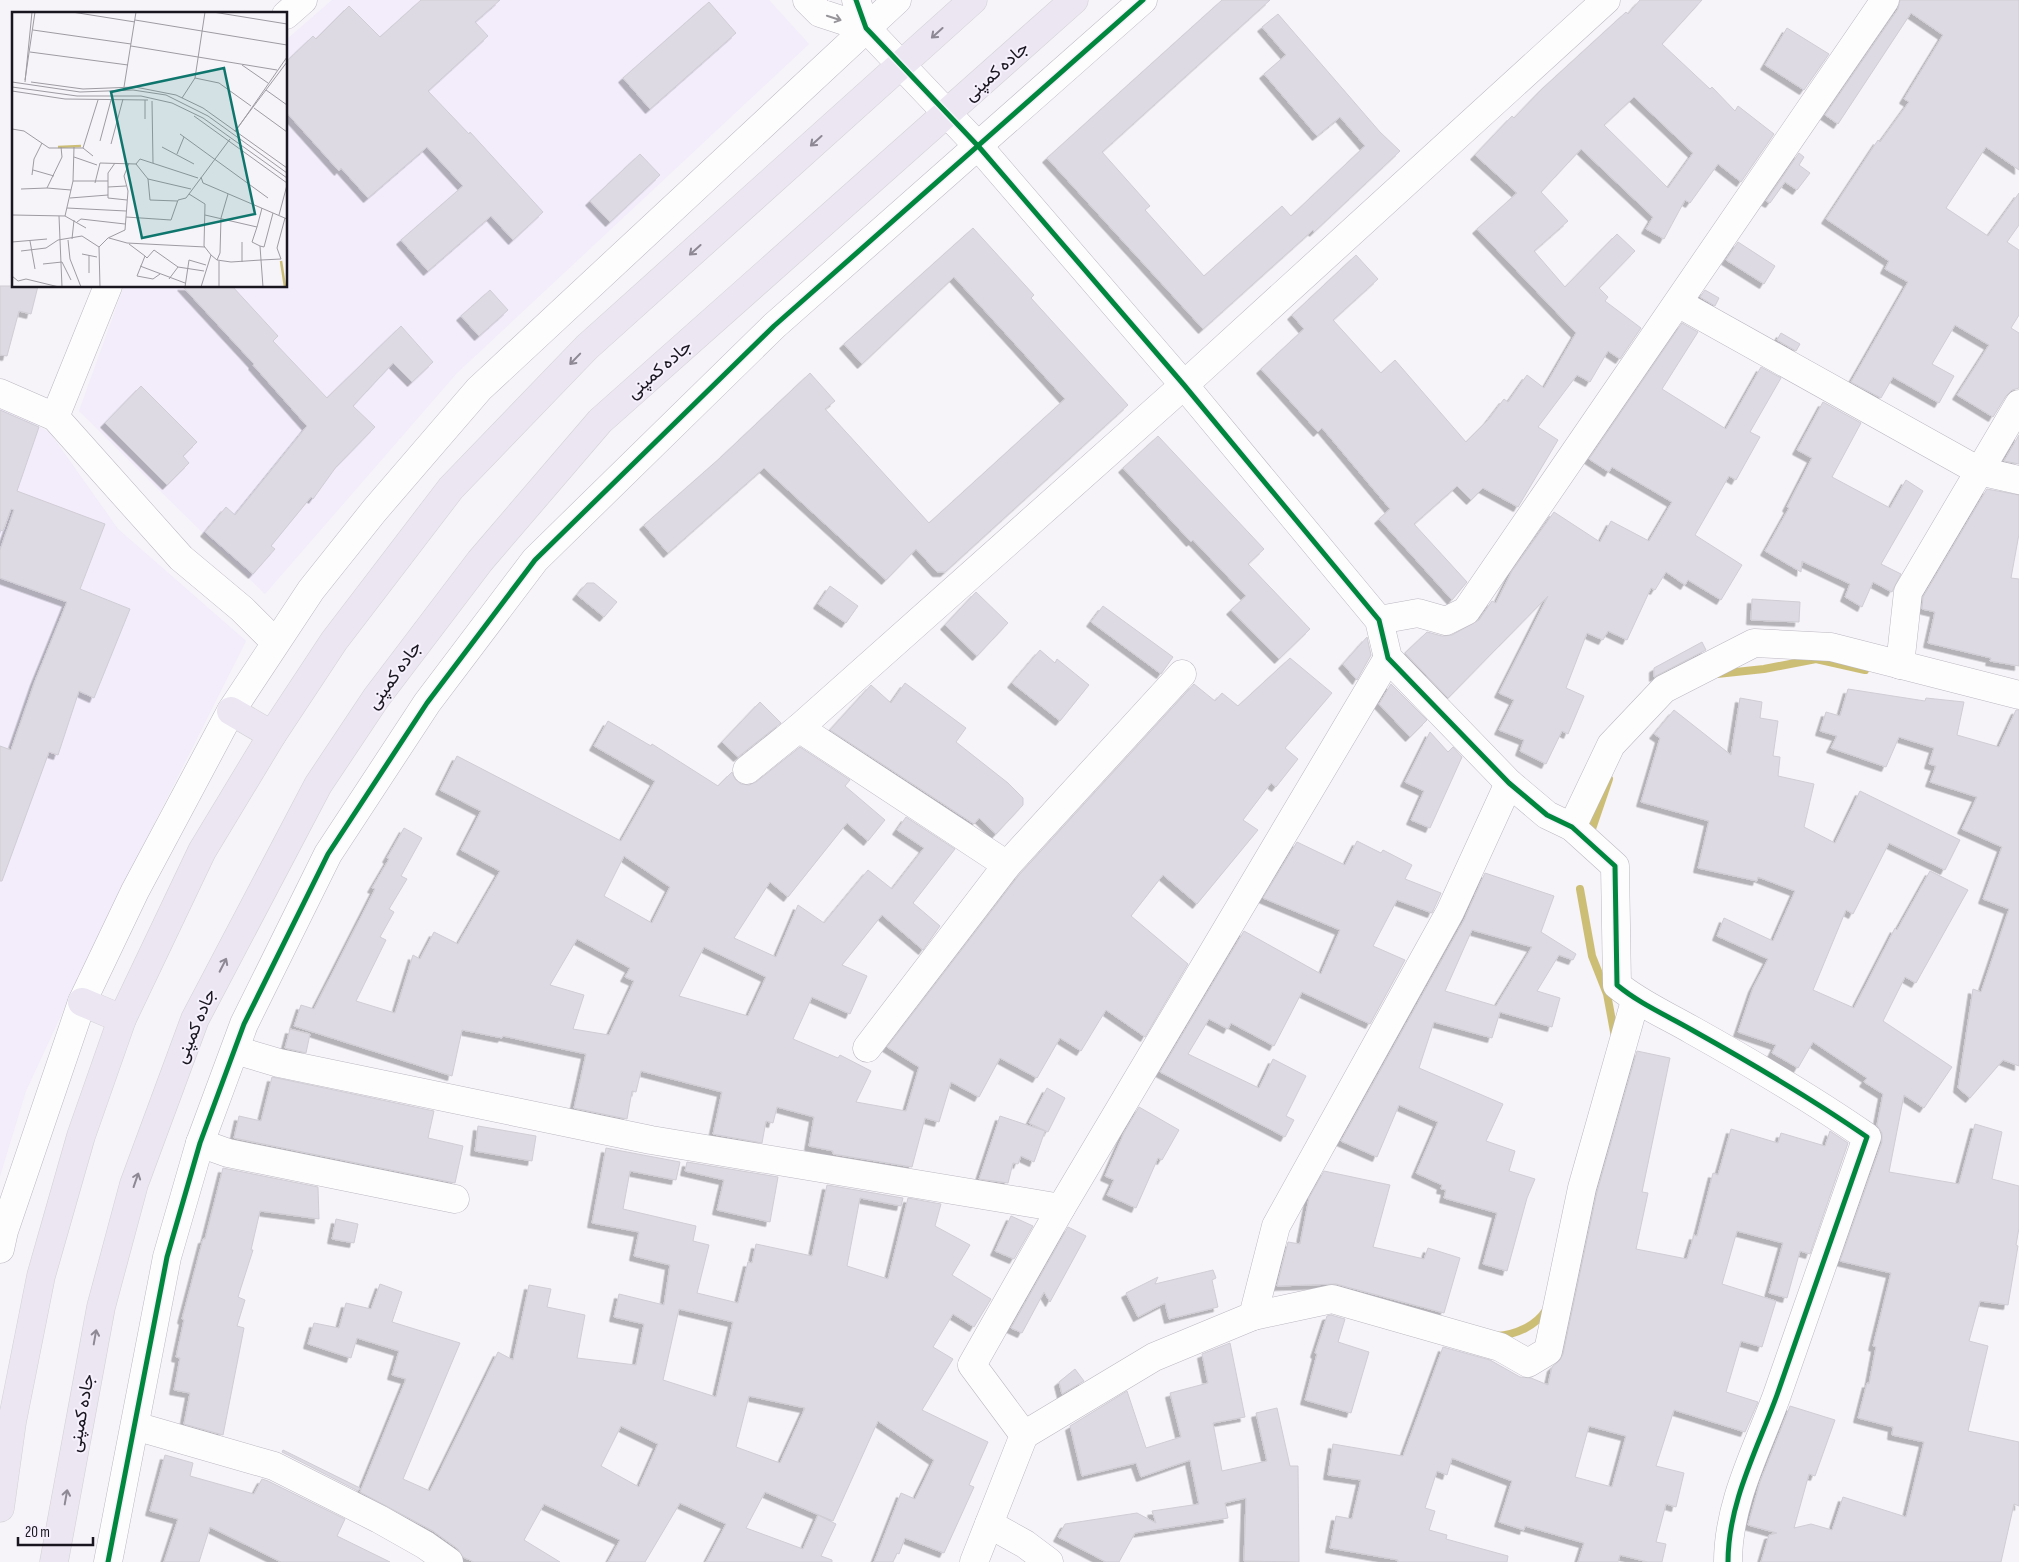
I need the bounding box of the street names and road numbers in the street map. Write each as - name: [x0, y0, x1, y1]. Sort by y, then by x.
- street label: جاده کمپنی: [960, 37, 1033, 106]
- street label: جاده کمپنی: [623, 335, 697, 404]
- street label: جاده کمپنی: [363, 637, 427, 714]
- street label: جاده کمپنی: [170, 986, 222, 1067]
- street label: جاده کمپنی: [64, 1372, 100, 1454]

